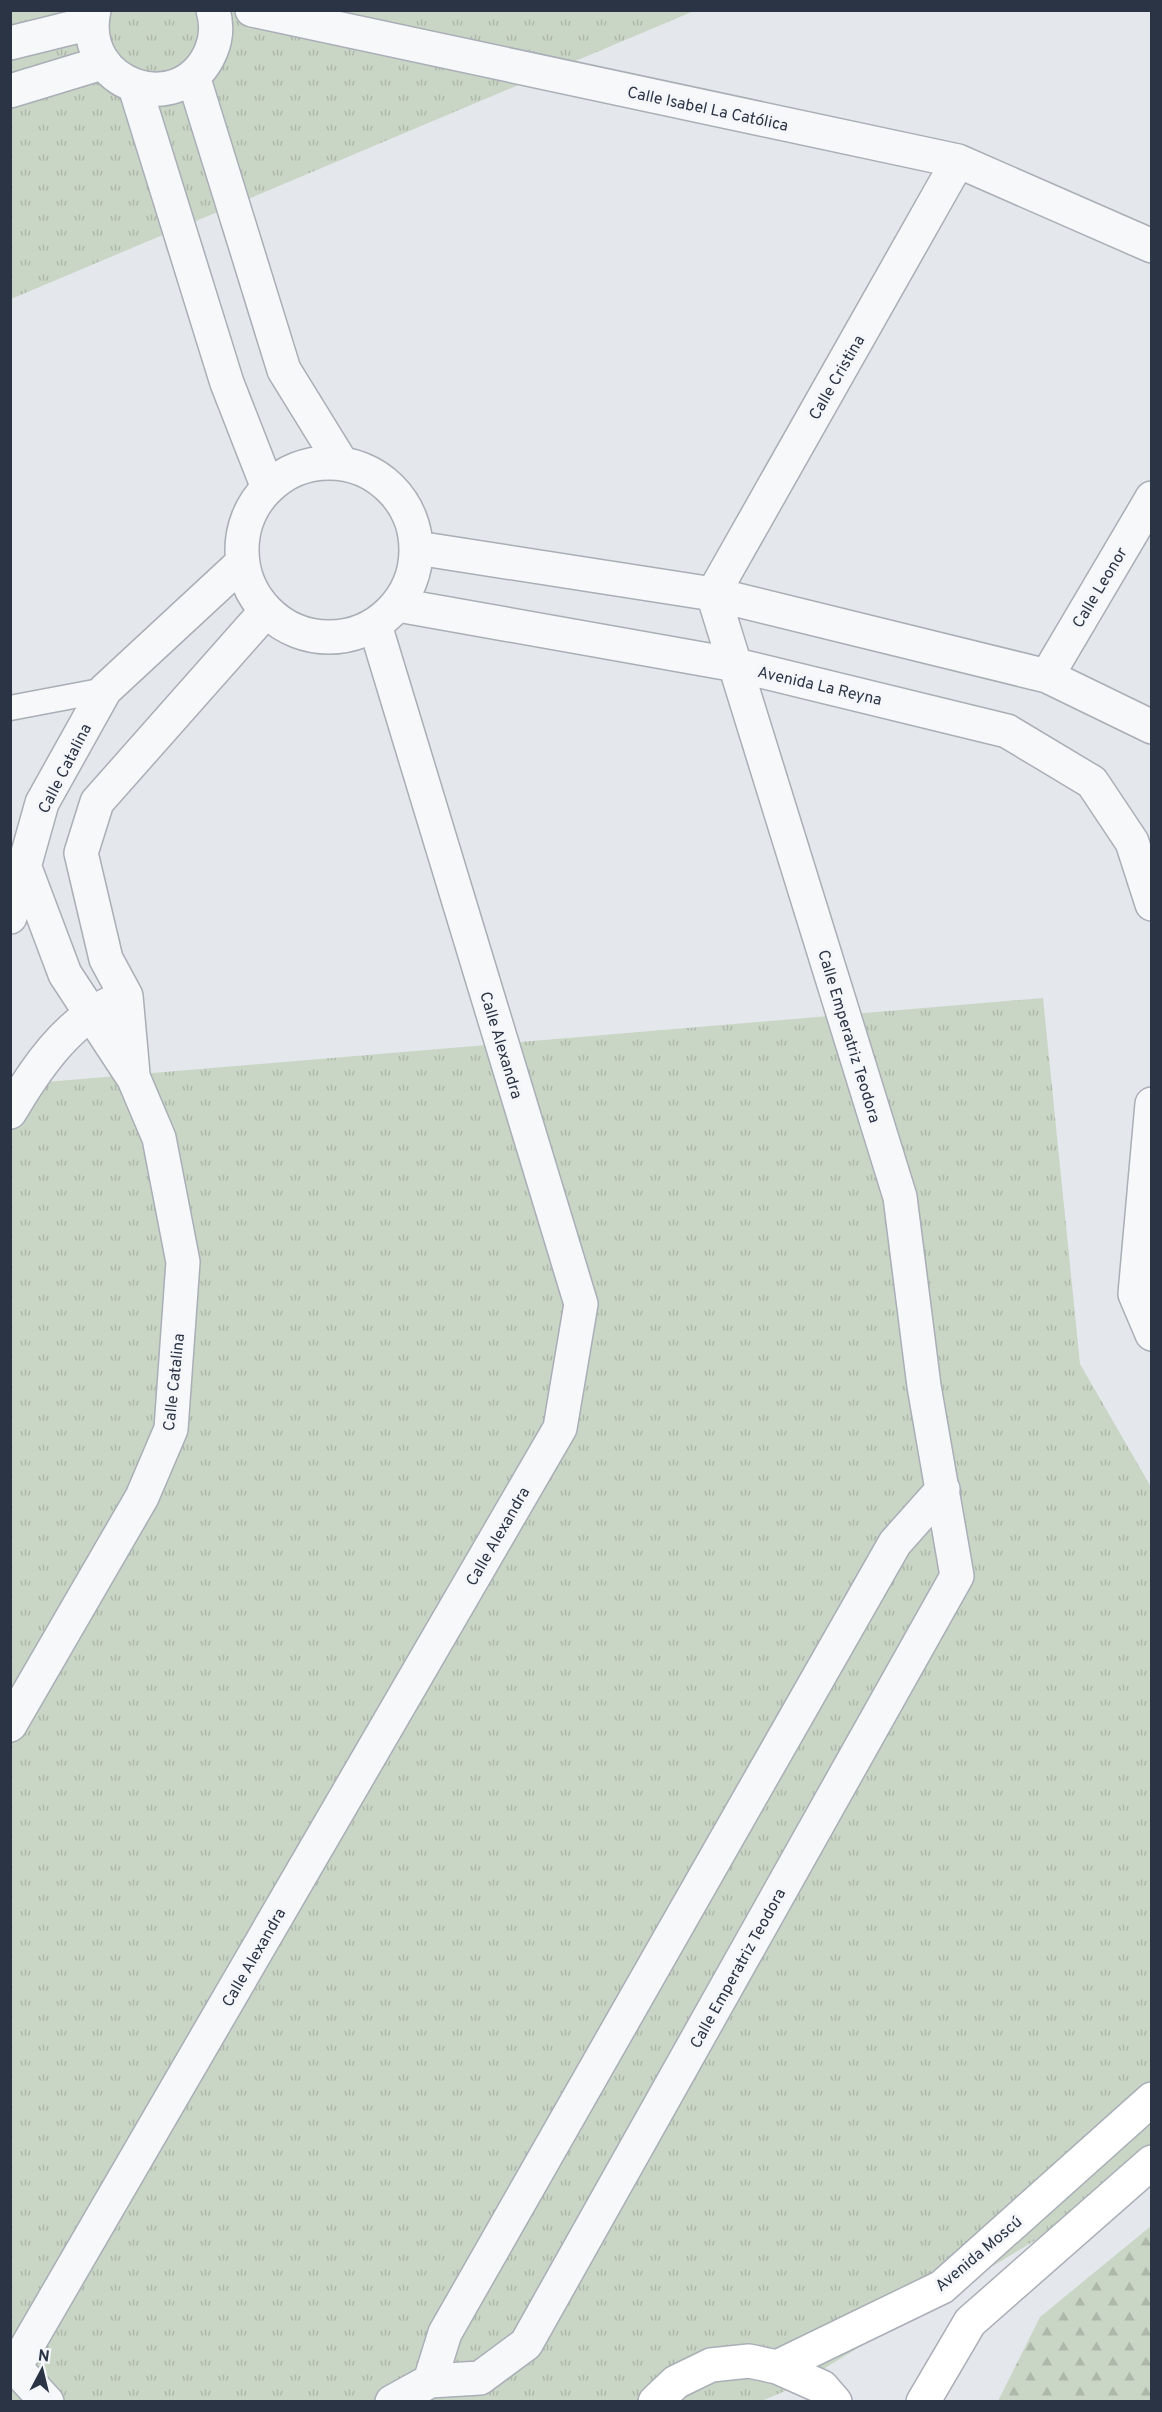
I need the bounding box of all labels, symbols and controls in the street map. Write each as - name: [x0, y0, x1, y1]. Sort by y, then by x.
- street label: Calle Isabel La Católica: [625, 83, 790, 137]
- street label: Calle Cristina: [805, 332, 870, 424]
- street label: Calle Leonor: [1069, 544, 1133, 632]
- street label: Avenida La Reyna: [755, 663, 884, 711]
- street label: Calle Catalina: [35, 721, 97, 817]
- street label: Calle Emperatriz Teodora: [812, 948, 884, 1126]
- street label: Calle Alexandra: [474, 990, 526, 1102]
- street label: Calle Catalina: [160, 1332, 190, 1432]
- street label: Calle Alexandra: [462, 1484, 535, 1590]
- street label: Calle Emperatriz Teodora: [686, 1885, 791, 2052]
- street label: Calle Alexandra: [218, 1905, 291, 2011]
- street label: Avenida Moscú: [932, 2212, 1027, 2297]
- north arrow: [12, 2340, 72, 2400]
- text: N: [37, 2346, 51, 2368]

